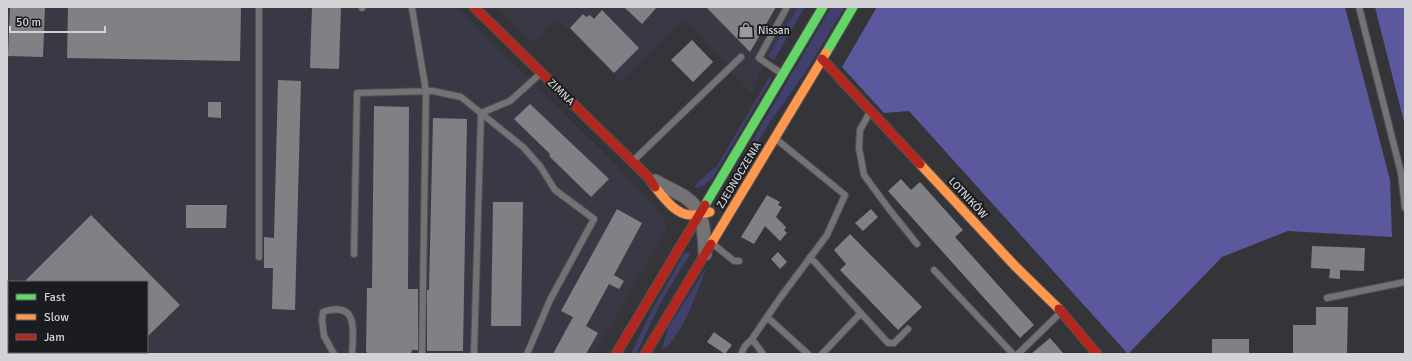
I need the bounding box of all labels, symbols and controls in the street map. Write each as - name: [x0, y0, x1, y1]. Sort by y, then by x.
- scale bar: [10, 8, 105, 34]
- text: 50 m: [16, 15, 41, 30]
- shop icon: Nissan: [737, 21, 755, 39]
- place label: Nissan: [758, 24, 790, 37]
- street label: ZIMNA: [545, 76, 577, 108]
- street label: ZJEDNOCZENIA: [714, 139, 764, 211]
- street label: LOTNIKÓW: [946, 174, 991, 222]
- legend: [8, 281, 148, 353]
- text: Fast: [44, 290, 65, 305]
- text: Slow: [44, 310, 69, 325]
- text: Jam: [44, 330, 65, 345]

